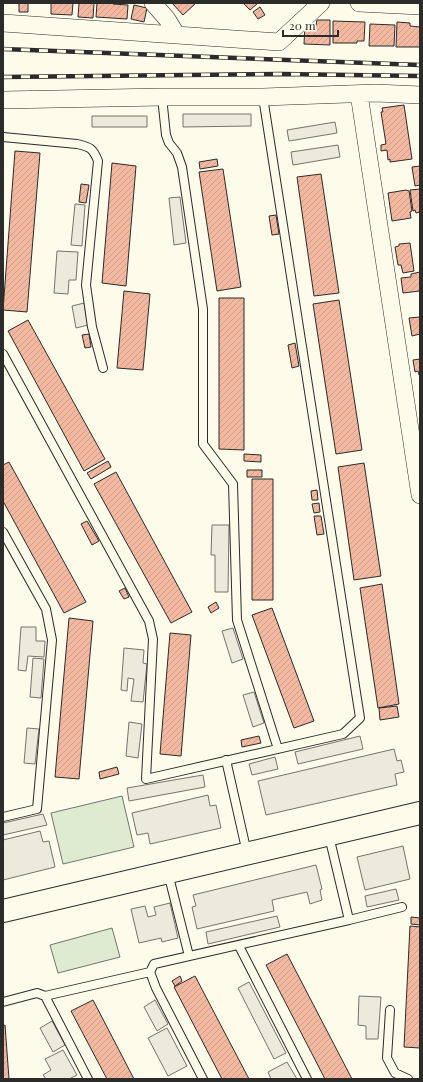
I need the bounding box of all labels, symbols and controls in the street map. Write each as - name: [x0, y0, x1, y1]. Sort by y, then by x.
- scale bar: [283, 12, 338, 38]
- text: 20 m: [289, 17, 316, 33]

